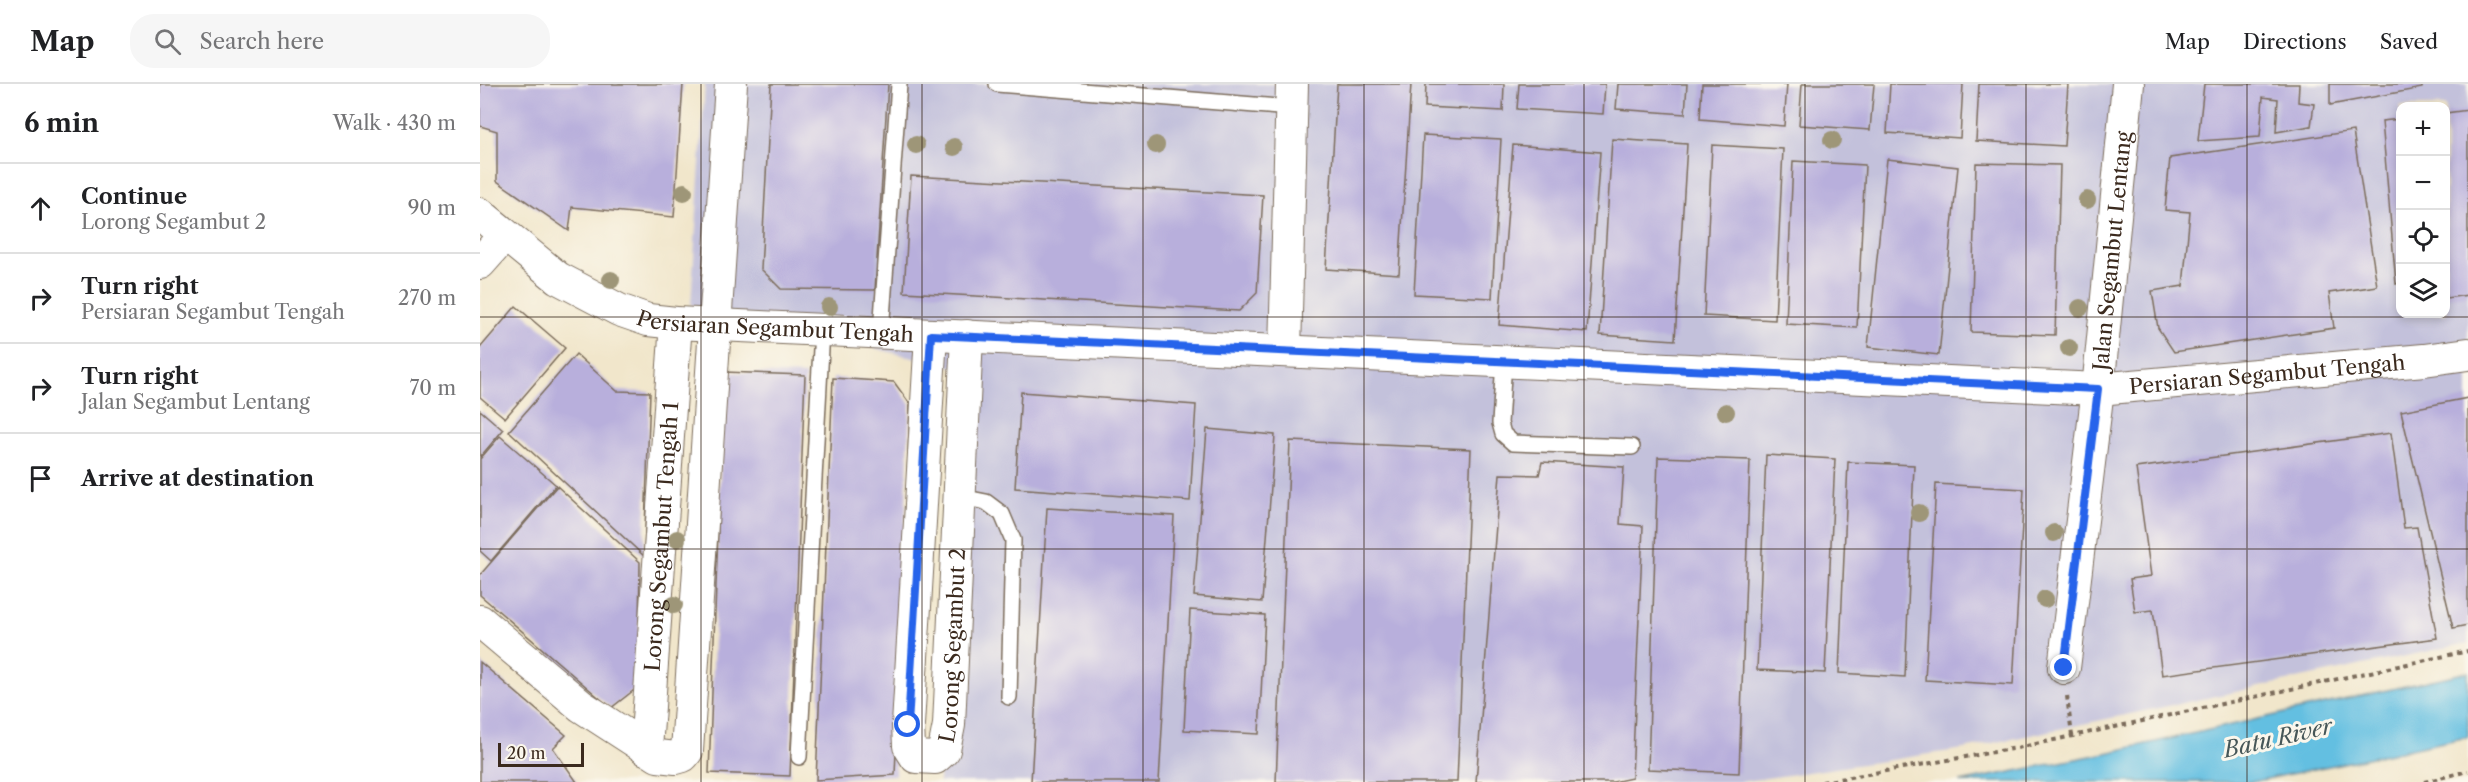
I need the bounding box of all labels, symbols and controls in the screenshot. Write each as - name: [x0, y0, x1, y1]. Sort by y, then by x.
- search box: [130, 14, 550, 68]
- text: Map: [30, 24, 94, 58]
- icon: search: [151, 25, 184, 58]
- text: Search here: [199, 28, 324, 55]
- text: Map: [2165, 29, 2210, 54]
- text: Directions: [2243, 29, 2347, 54]
- text: Saved: [2380, 29, 2438, 54]
- map controls: [2396, 102, 2450, 318]
- button: +: [2396, 102, 2450, 156]
- text: 6 min: [24, 107, 99, 139]
- text: Walk · 430 m: [333, 111, 456, 135]
- street label: Jalan Segambut Lentang: [2087, 129, 2136, 375]
- button: −: [2396, 156, 2450, 210]
- text: Continue: [81, 183, 187, 210]
- icon: ahead: [24, 192, 57, 225]
- text: 90 m: [408, 196, 456, 220]
- text: Lorong Segambut 2: [81, 210, 266, 234]
- button: locate: [2396, 210, 2450, 264]
- button: layers: [2396, 264, 2450, 318]
- text: Turn right: [81, 273, 199, 300]
- icon: right: [24, 282, 57, 315]
- text: 270 m: [398, 286, 456, 310]
- text: Persiaran Segambut Tengah: [81, 300, 345, 324]
- street label: Persiaran Segambut Tengah: [633, 305, 914, 347]
- street label: Persiaran Segambut Tengah: [2128, 349, 2406, 399]
- text: Turn right: [81, 363, 199, 390]
- icon: right: [24, 372, 57, 405]
- text: 70 m: [410, 376, 456, 400]
- text: Jalan Segambut Lentang: [81, 390, 310, 414]
- street label: Lorong Segambut Tengah 1: [639, 401, 683, 672]
- icon: arrive: [24, 462, 57, 495]
- text: Arrive at destination: [81, 465, 314, 492]
- street label: Lorong Segambut 2: [933, 548, 970, 745]
- route end: [2050, 654, 2076, 680]
- route start: [894, 711, 920, 737]
- water label: Batu River: [2219, 712, 2337, 764]
- scale bar: [498, 740, 584, 768]
- text: 20 m: [507, 743, 546, 763]

